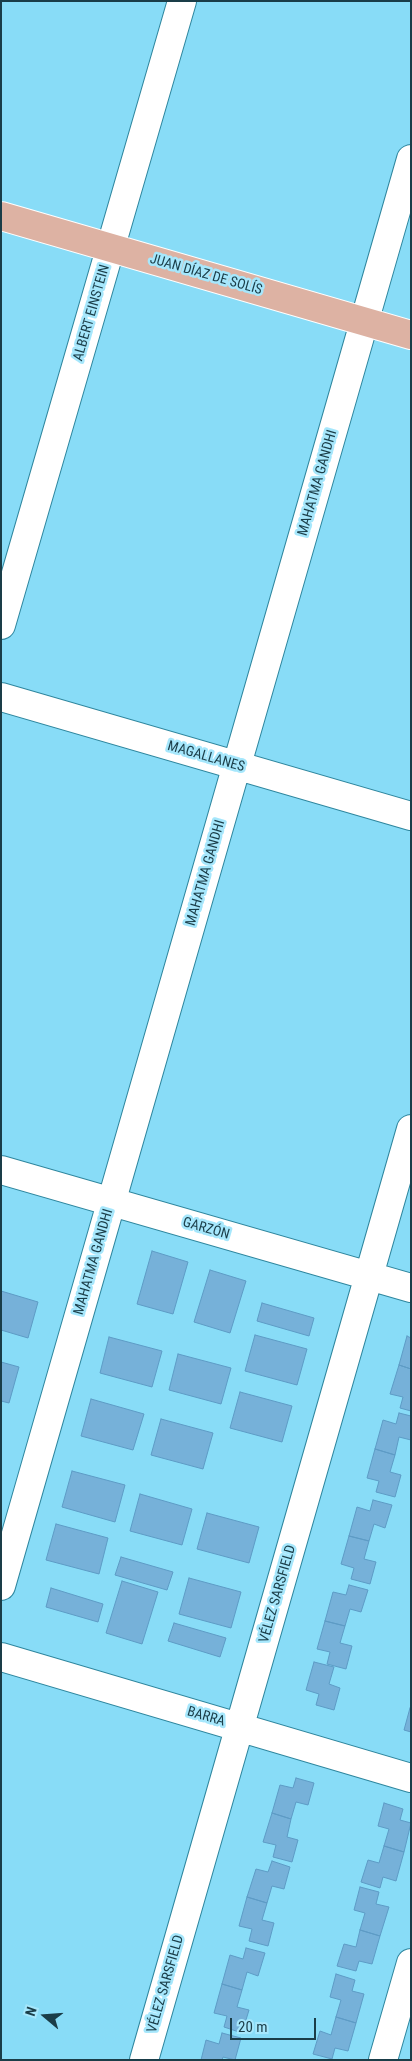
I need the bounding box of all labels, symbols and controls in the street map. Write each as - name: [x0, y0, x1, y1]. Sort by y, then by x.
- street label: JUAN DÍAZ DE SOLÍS: [148, 251, 264, 299]
- street label: ALBERT EINSTEIN: [70, 263, 114, 363]
- street label: MAHATMA GANDHI: [295, 428, 341, 538]
- street label: MAGALLANES: [165, 738, 247, 776]
- street label: MAHATMA GANDHI: [183, 818, 229, 928]
- street label: MAHATMA GANDHI: [71, 1207, 117, 1317]
- street label: GARZÓN: [181, 1214, 231, 1244]
- street label: VÉLEZ SARSFIELD: [256, 1543, 300, 1645]
- street label: BARRA: [185, 1704, 227, 1730]
- street label: VÉLEZ SARSFIELD: [144, 1933, 188, 2035]
- north arrow: [20, 1991, 70, 2041]
- text: N: [22, 2005, 40, 2018]
- scale bar: [232, 2008, 318, 2040]
- text: 20 m: [238, 2018, 268, 2036]

